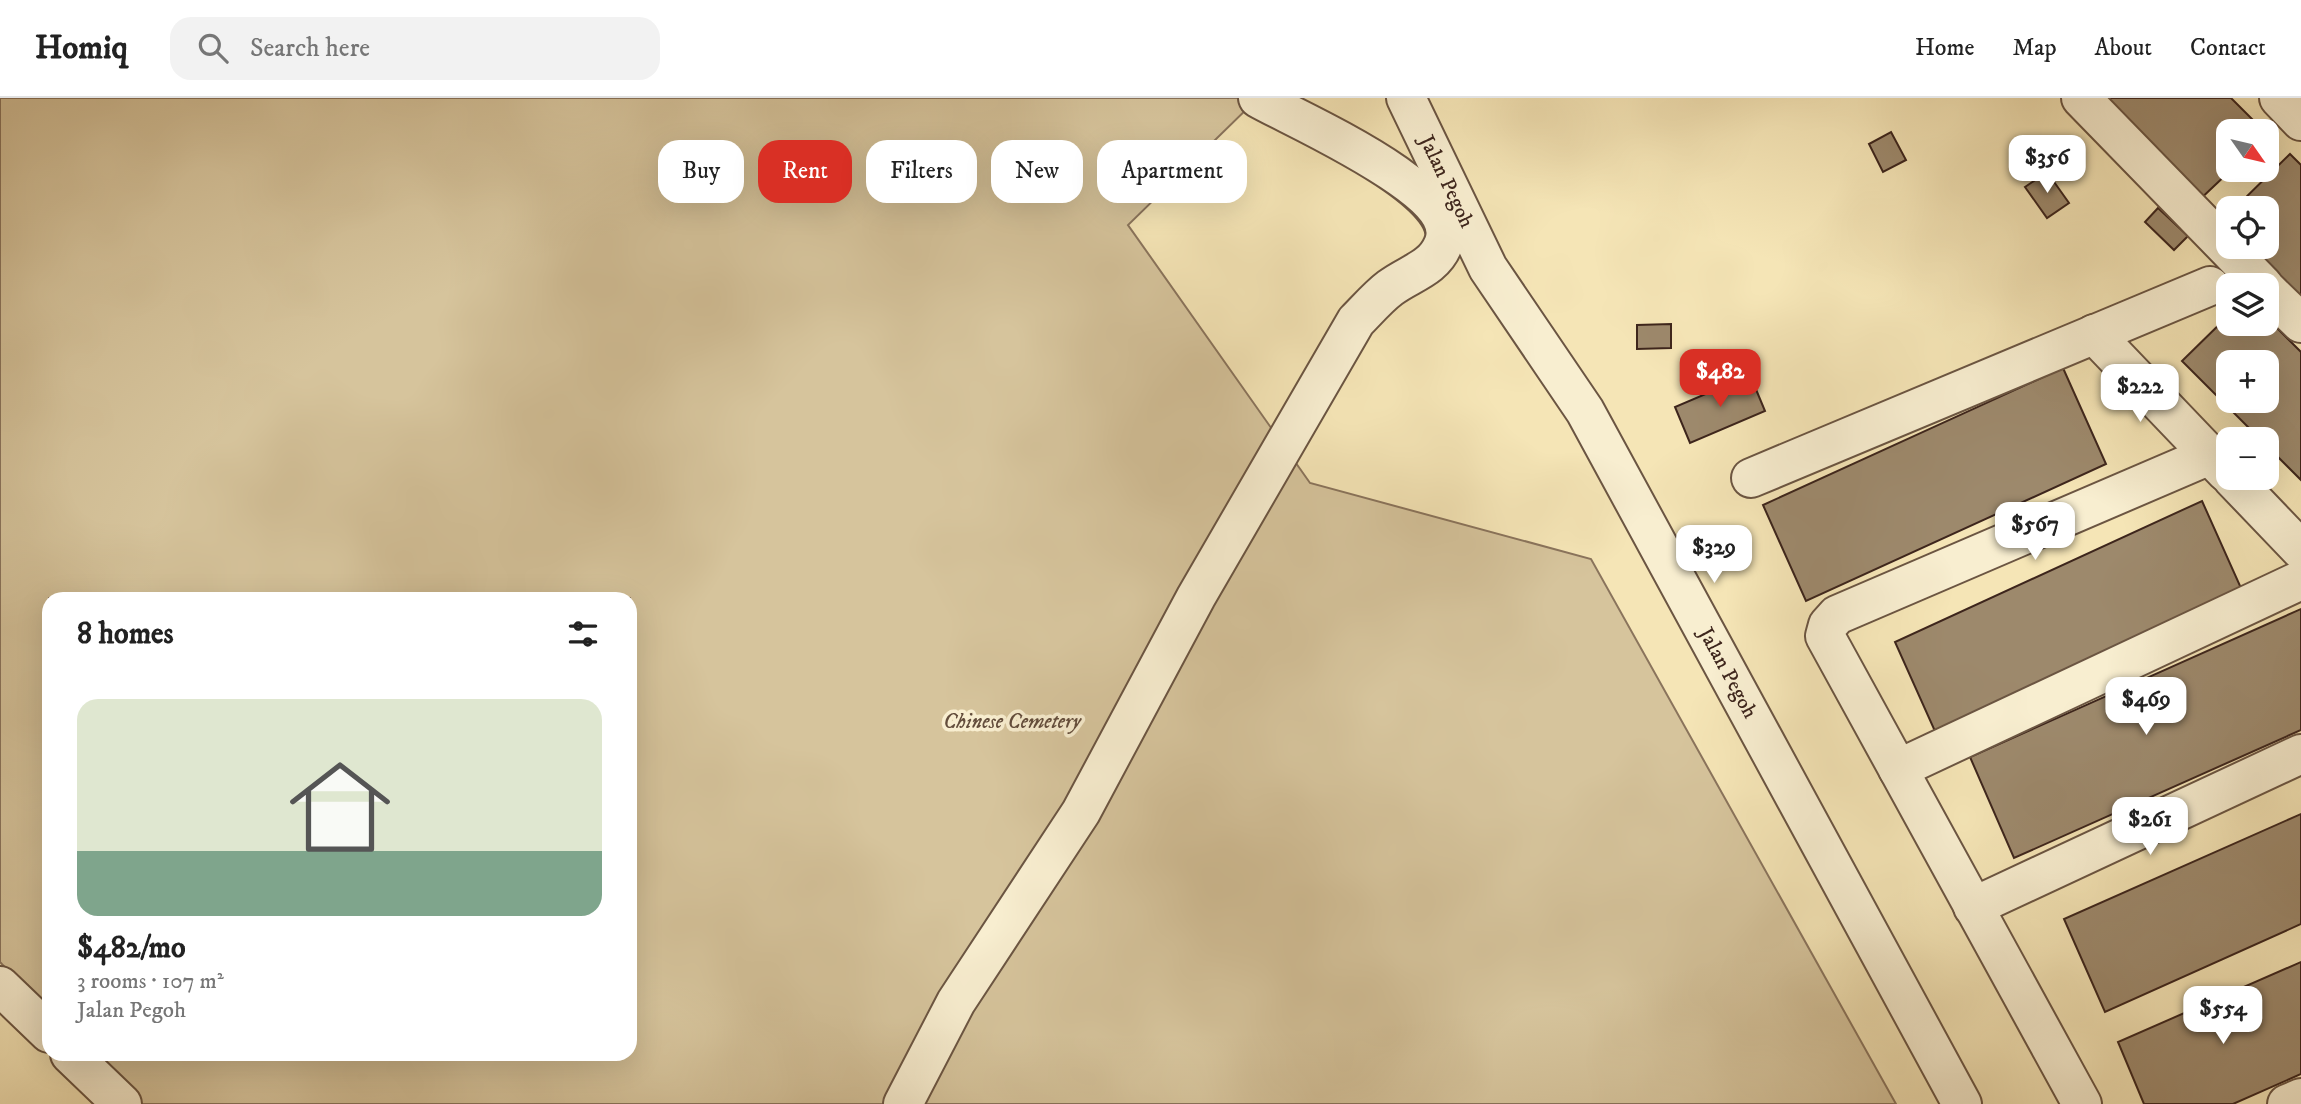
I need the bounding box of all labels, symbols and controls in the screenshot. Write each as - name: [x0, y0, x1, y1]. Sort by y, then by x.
- search box: [170, 17, 660, 80]
- text: Homiq: [35, 28, 128, 69]
- icon: search: [194, 29, 232, 67]
- text: Search here: [250, 32, 370, 65]
- text: Home: [1915, 33, 1974, 63]
- text: Map: [2012, 33, 2057, 63]
- text: About: [2095, 33, 2152, 63]
- text: Contact: [2190, 33, 2266, 63]
- north arrow: [2216, 119, 2278, 182]
- map controls: [2216, 119, 2279, 490]
- street label: Jalan Pegoh: [1412, 129, 1480, 232]
- pin: $356: [2006, 136, 2088, 195]
- chip: Buy: [658, 140, 744, 203]
- chip: Rent: [758, 140, 852, 203]
- chip: Filters: [866, 140, 977, 203]
- chip: New: [991, 140, 1083, 203]
- chip: Apartment: [1097, 140, 1247, 203]
- text: $356: [2025, 143, 2069, 172]
- button: locate: [2216, 196, 2279, 259]
- button: layers: [2216, 273, 2279, 336]
- pin: $482: [1679, 350, 1761, 409]
- button: +: [2216, 350, 2279, 413]
- text: $482: [1696, 357, 1744, 386]
- pin: $222: [2099, 364, 2181, 424]
- text: $222: [2117, 372, 2163, 401]
- button: −: [2216, 427, 2279, 490]
- pin: $567: [1994, 503, 2076, 562]
- text: $567: [2011, 510, 2059, 539]
- pin: $329: [1673, 526, 1755, 585]
- text: $329: [1692, 533, 1736, 562]
- icon: filters: [564, 615, 602, 653]
- text: 8 homes: [77, 616, 174, 653]
- street label: Jalan Pegoh: [1691, 621, 1763, 723]
- pin: $469: [2105, 678, 2187, 737]
- text: $469: [2121, 685, 2171, 714]
- park label: Chinese Cemetery: [943, 709, 1082, 735]
- icon: home: [277, 744, 403, 870]
- pin: $261: [2109, 798, 2191, 857]
- text: $261: [2128, 805, 2172, 834]
- text: $482/mo: [77, 930, 186, 967]
- text: 3 rooms · 107 m²: [77, 967, 224, 996]
- pin: $554: [2182, 986, 2264, 1046]
- text: $554: [2199, 994, 2247, 1023]
- text: Jalan Pegoh: [77, 996, 186, 1025]

